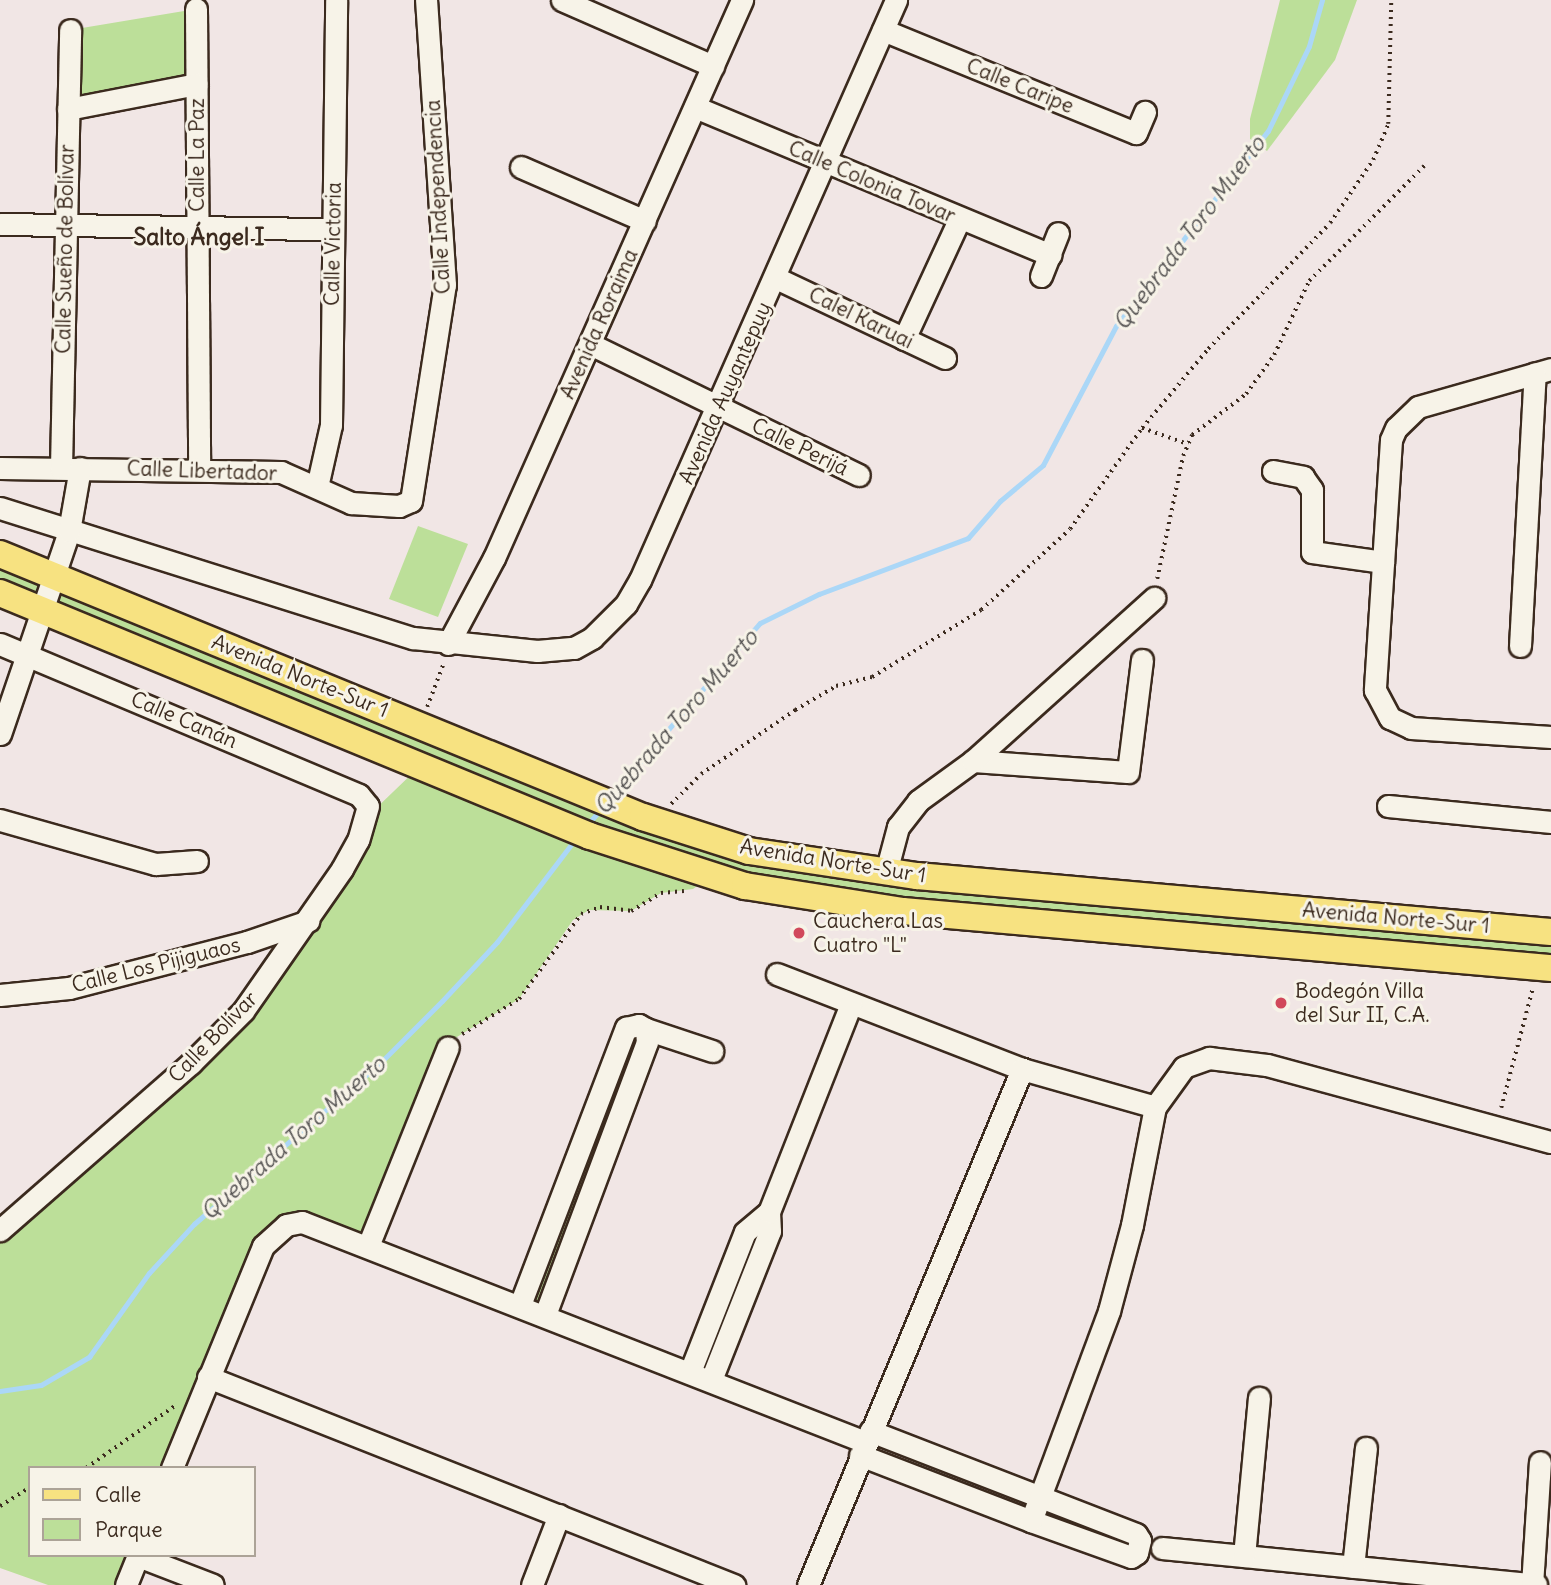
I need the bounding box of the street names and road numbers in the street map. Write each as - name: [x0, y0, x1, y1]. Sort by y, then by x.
- street label: Calle Caripe: [963, 53, 1077, 119]
- street label: Calle La Paz: [184, 98, 210, 212]
- street label: Calle Independencia: [420, 99, 456, 295]
- street label: Calle Colonia Tovar: [785, 135, 959, 229]
- street label: Calle Sueño de Bolívar: [51, 144, 79, 354]
- street label: Calle Victoria: [319, 182, 347, 306]
- street label: Avenida Roraima: [555, 245, 643, 403]
- street label: Calel Karuai: [804, 282, 918, 354]
- street label: Avenida Auyantepuy: [673, 298, 777, 488]
- street label: Calle Perijá: [748, 413, 852, 481]
- street label: Calle Libertador: [126, 456, 278, 486]
- street label: Avenida Norte-Sur 1: [208, 629, 392, 723]
- street label: Calle Canán: [127, 686, 241, 754]
- street label: Avenida Norte-Sur 1: [738, 834, 928, 888]
- street label: Avenida Norte-Sur 1: [1301, 897, 1491, 939]
- street label: Calle Los Pijiguaos: [69, 932, 243, 998]
- street label: Calle Bolívar: [163, 986, 263, 1088]

